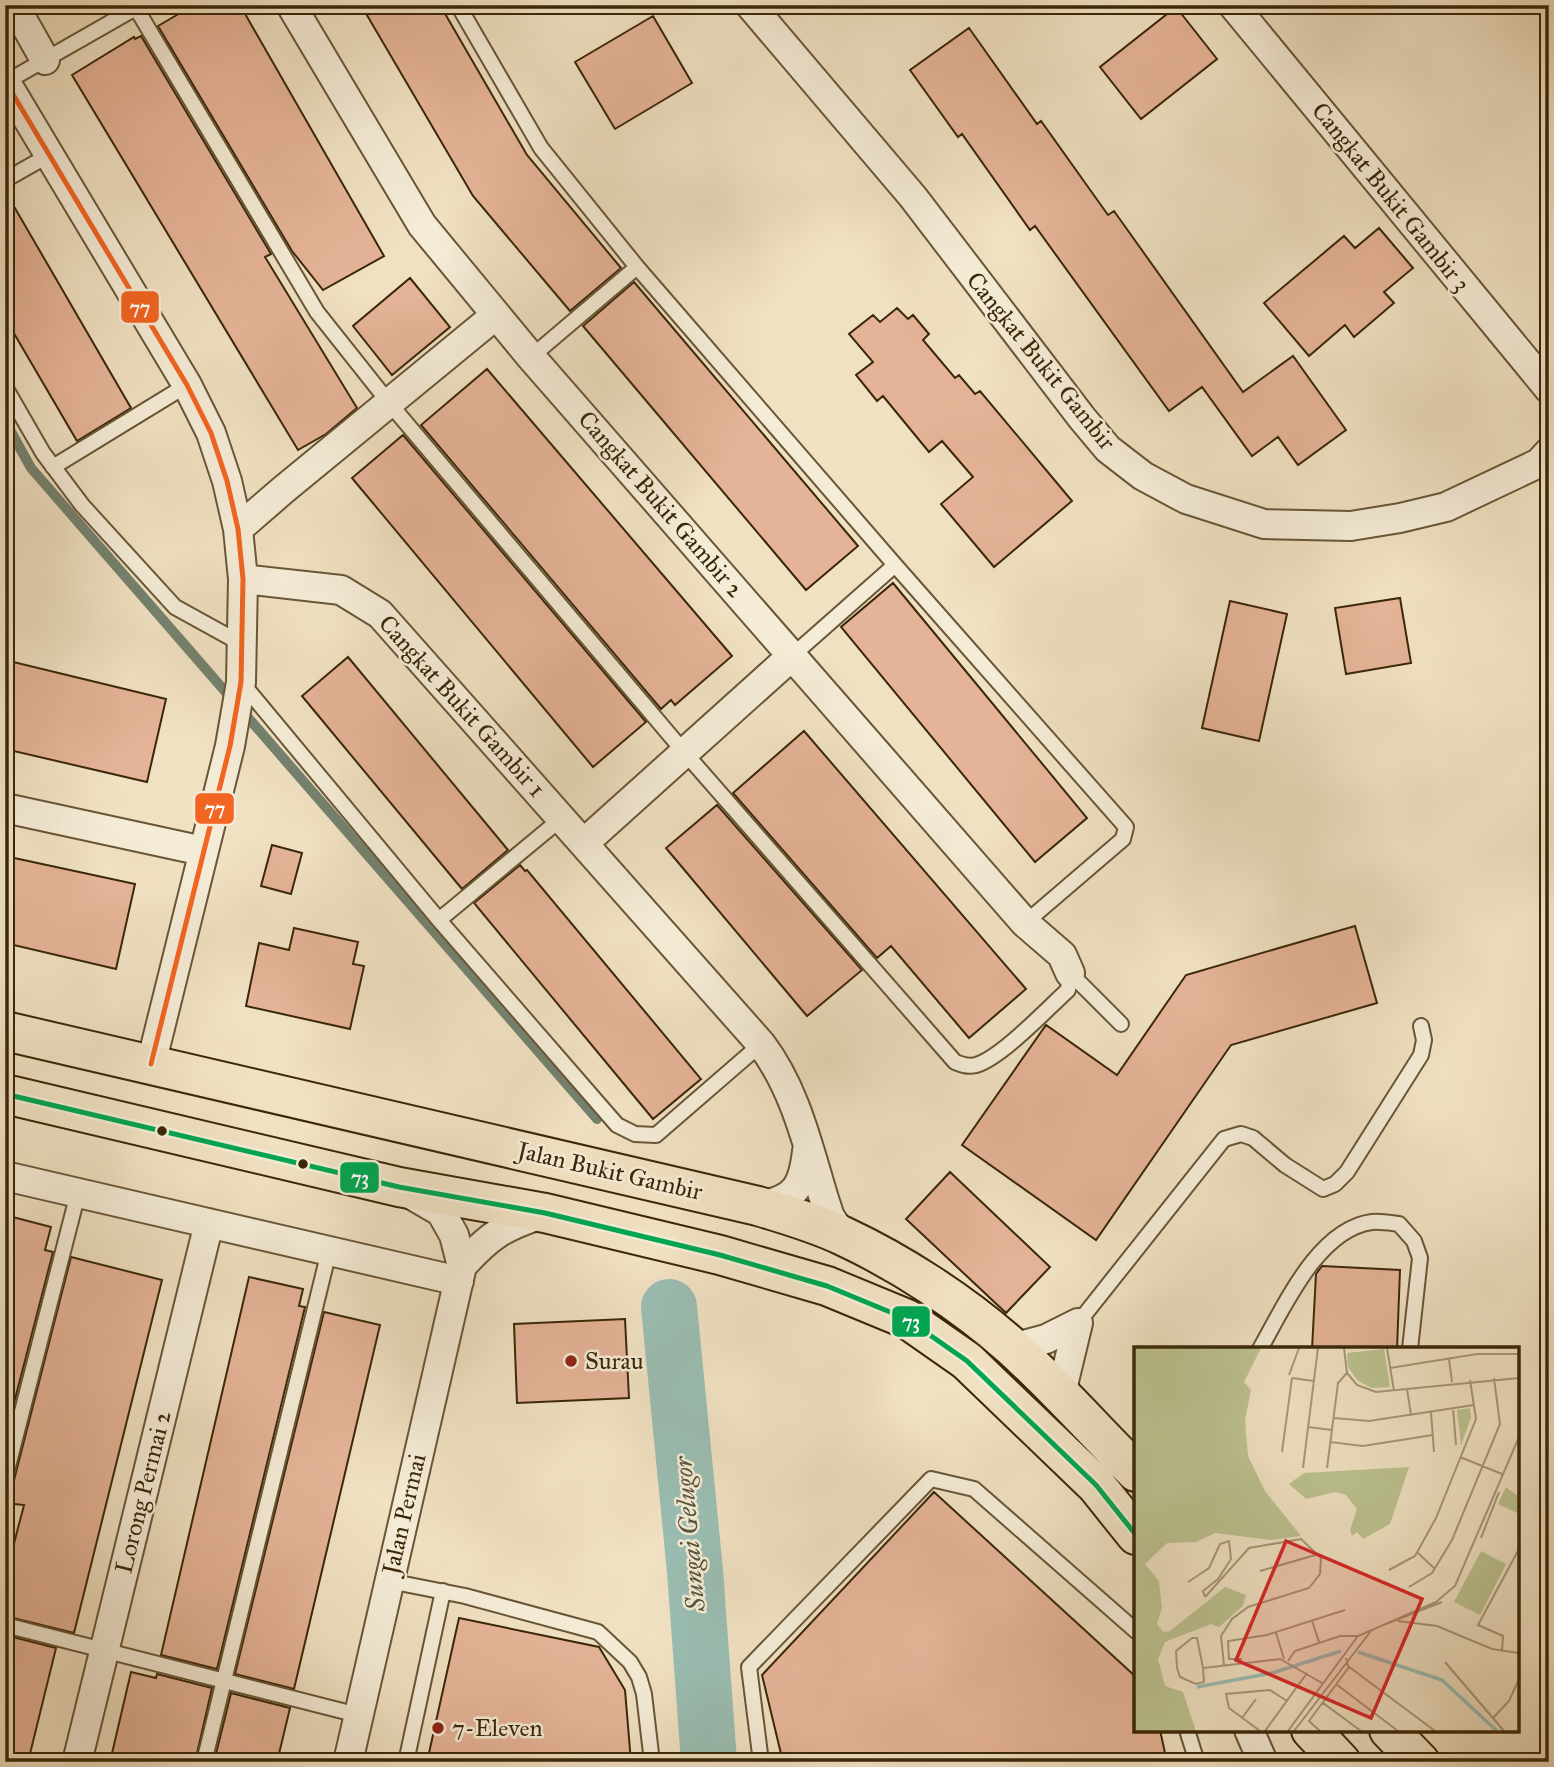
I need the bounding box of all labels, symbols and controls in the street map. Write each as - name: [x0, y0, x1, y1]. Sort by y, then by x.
- street label: Cangkat Bukit Gambir 3: [1305, 96, 1477, 298]
- street label: Cangkat Bukit Gambir: [960, 266, 1122, 456]
- line badge: 77: [120, 290, 160, 324]
- text: 77: [130, 296, 150, 319]
- street label: Cangkat Bukit Gambir 2: [572, 405, 750, 604]
- street label: Cangkat Bukit Gambir 1: [372, 609, 552, 803]
- line badge: 77: [194, 792, 235, 825]
- text: 77: [205, 797, 225, 820]
- unlabelled marker: [155, 1124, 169, 1138]
- street label: Jalan Bukit Gambir: [512, 1134, 705, 1207]
- unlabelled marker: [296, 1157, 310, 1171]
- line badge: 73: [339, 1161, 380, 1194]
- text: 73: [351, 1166, 369, 1190]
- line badge: 73: [891, 1305, 931, 1338]
- text: 73: [902, 1310, 920, 1334]
- place label: Surau: [585, 1346, 644, 1376]
- inset map: [1134, 1347, 1519, 1732]
- marker: Surau: [563, 1353, 579, 1369]
- street label: Lorong Permai 2: [108, 1407, 178, 1576]
- street label: Jalan Permai: [375, 1450, 433, 1580]
- water label: Sungai Gelugor: [666, 1454, 712, 1614]
- place label: 7-Eleven: [452, 1713, 542, 1743]
- marker: 7-Eleven: [430, 1720, 446, 1736]

